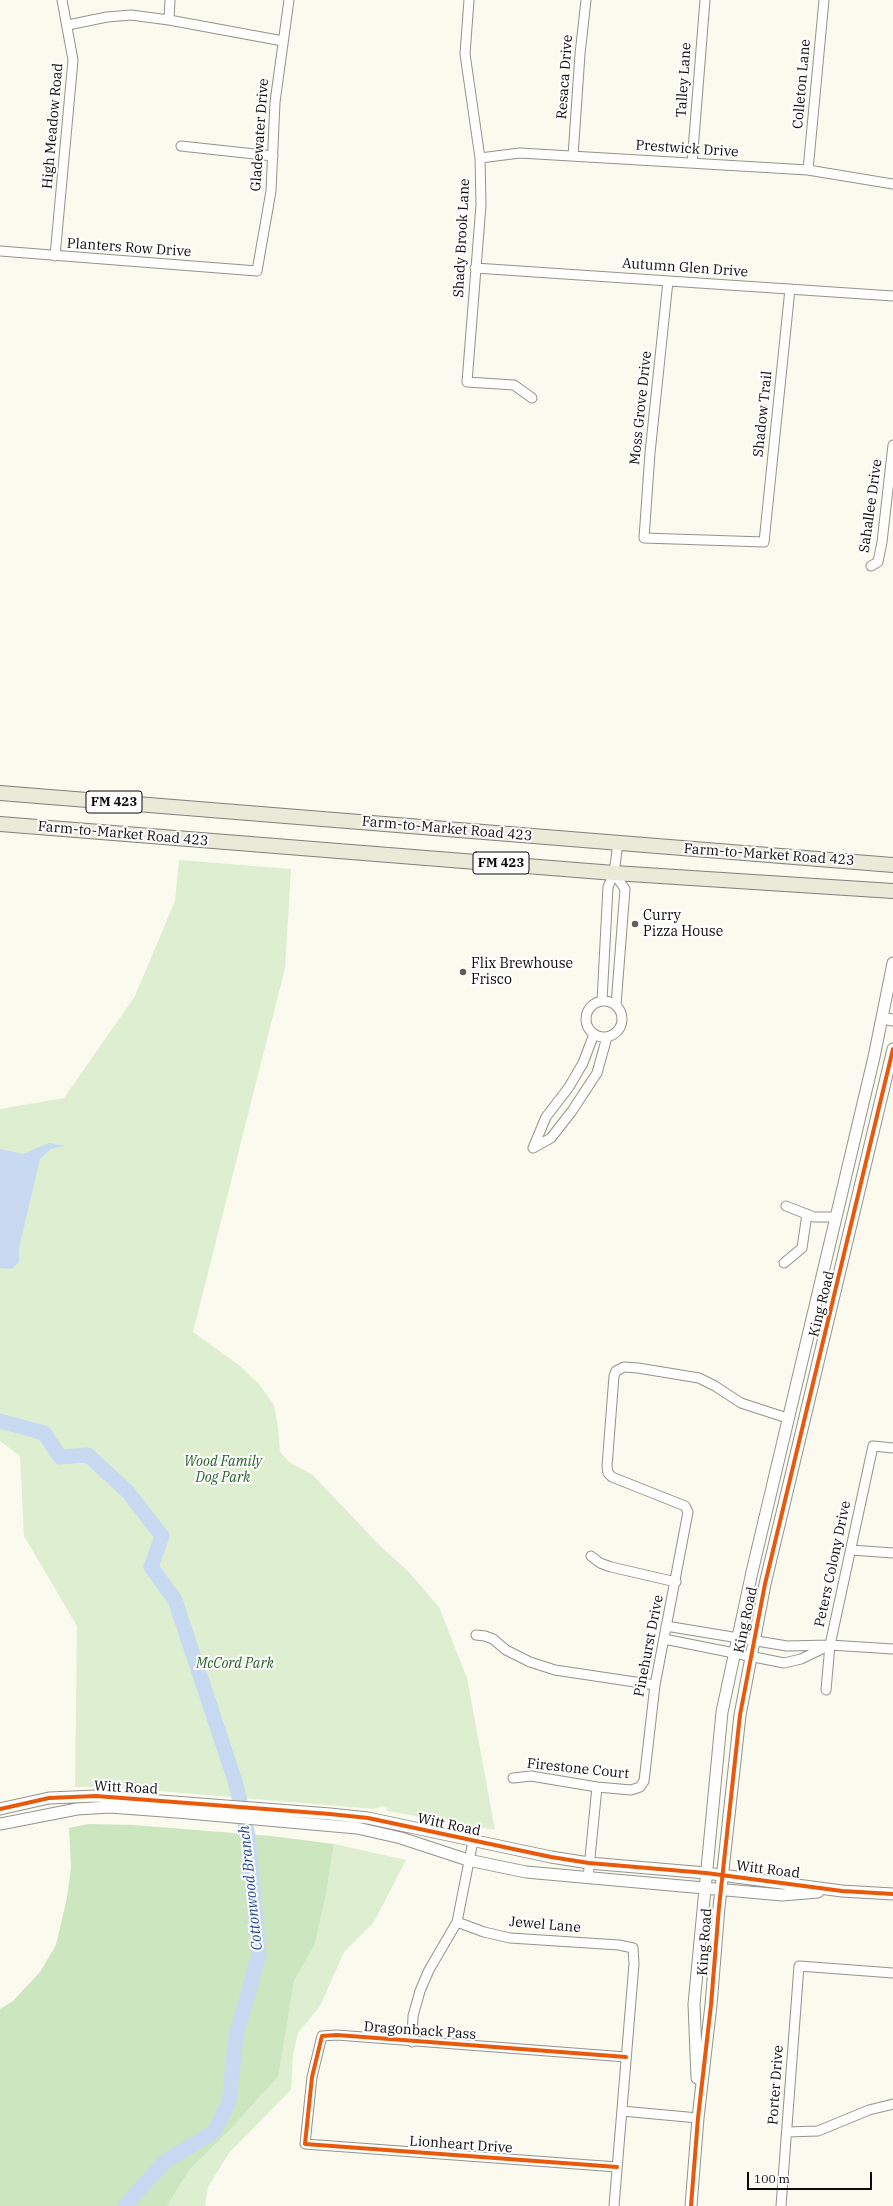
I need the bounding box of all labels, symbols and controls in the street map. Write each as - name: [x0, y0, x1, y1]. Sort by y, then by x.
- street label: Resaca Drive: [554, 34, 576, 120]
- street label: Colleton Lane: [790, 38, 814, 130]
- street label: Talley Lane: [673, 42, 695, 118]
- street label: High Meadow Road: [39, 62, 67, 190]
- street label: Gladewater Drive: [248, 78, 272, 192]
- street label: Prestwick Drive: [635, 137, 739, 161]
- street label: Shady Brook Lane: [450, 178, 474, 298]
- street label: Planters Row Drive: [66, 235, 192, 261]
- street label: Autumn Glen Drive: [621, 255, 749, 281]
- street label: Moss Grove Drive: [627, 350, 655, 466]
- street label: Shadow Trail: [750, 370, 776, 458]
- street label: Sahallee Drive: [856, 458, 886, 554]
- road number: FM 423: [86, 791, 142, 813]
- street label: Farm-to-Market Road 423: [361, 813, 533, 845]
- street label: Farm-to-Market Road 423: [37, 818, 209, 850]
- street label: Farm-to-Market Road 423: [683, 841, 855, 869]
- road number: FM 423: [473, 852, 529, 874]
- place label: Curry Pizza House: [643, 908, 723, 940]
- marker: Curry Pizza House: [630, 919, 640, 929]
- place label: Flix Brewhouse Frisco: [471, 956, 573, 988]
- marker: Flix Brewhouse Frisco: [458, 967, 468, 977]
- street label: King Road: [806, 1269, 838, 1339]
- park label: Wood Family Dog Park: [184, 1454, 262, 1486]
- street label: Peters Colony Drive: [811, 1499, 855, 1629]
- street label: King Road: [731, 1585, 761, 1655]
- street label: Pinehurst Drive: [631, 1594, 667, 1698]
- park label: McCord Park: [196, 1656, 274, 1672]
- street label: Firestone Court: [526, 1755, 630, 1783]
- street label: Witt Road: [94, 1778, 158, 1798]
- street label: Witt Road: [416, 1810, 482, 1840]
- water label: Cottonwood Branch: [235, 1824, 267, 1952]
- street label: Witt Road: [735, 1858, 801, 1882]
- street label: King Road: [694, 1908, 716, 1976]
- street label: Jewel Lane: [508, 1913, 582, 1937]
- street label: Dragonback Pass: [363, 2019, 477, 2043]
- street label: Porter Drive: [765, 2045, 787, 2125]
- street label: Lionheart Drive: [409, 2133, 513, 2157]
- scale bar: [749, 2164, 874, 2190]
- text: 100 m: [754, 2171, 790, 2186]

